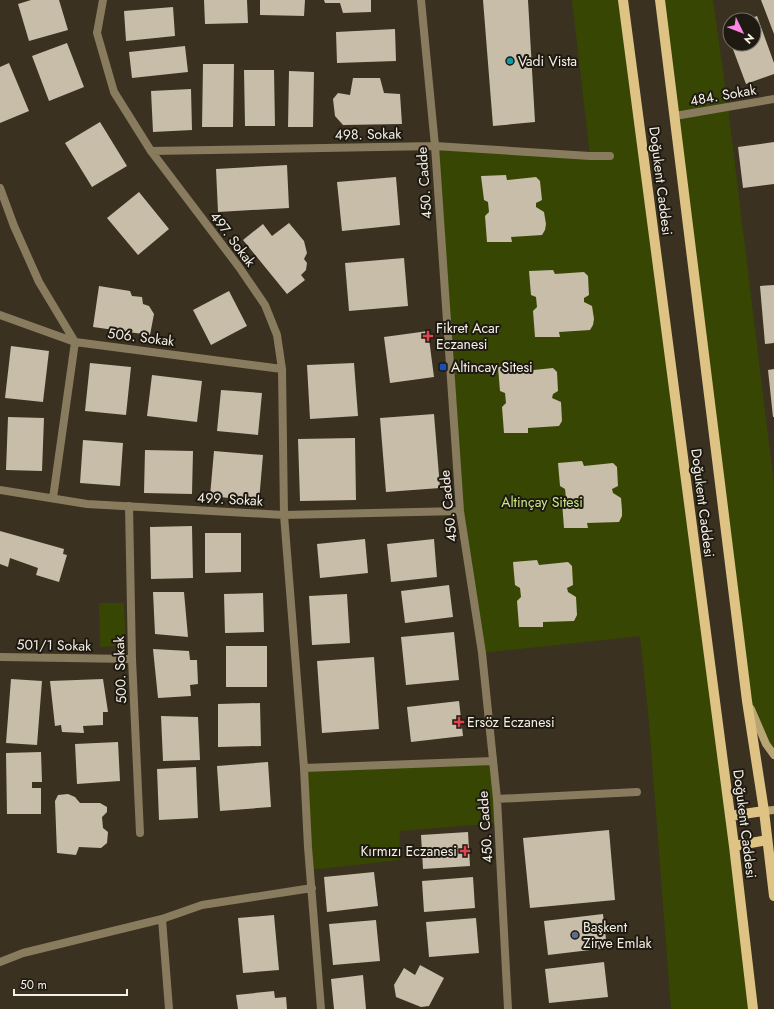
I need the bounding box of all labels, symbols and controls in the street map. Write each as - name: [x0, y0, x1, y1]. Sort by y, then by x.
- north arrow: [722, 12, 762, 52]
- text: N: [740, 30, 758, 47]
- place label: Vadi Vista: [518, 51, 577, 71]
- marker: Vadi Vista: [505, 56, 515, 66]
- street label: 484. Sokak: [688, 79, 758, 111]
- street label: 498. Sokak: [335, 123, 402, 145]
- street label: Doğukent Caddesi: [644, 126, 678, 236]
- street label: 450. Cadde: [412, 146, 436, 220]
- street label: 497. Sokak: [206, 207, 261, 271]
- place label: Fikret Acar Eczanesi: [436, 318, 500, 354]
- street label: 506. Sokak: [106, 323, 176, 351]
- marker: Fikret Acar Eczanesi: [423, 331, 433, 341]
- place label: Altincay Sitesi: [451, 357, 533, 377]
- marker: Altincay Sitesi: [438, 362, 448, 372]
- street label: Doğukent Caddesi: [686, 448, 720, 558]
- street label: 450. Cadde: [434, 469, 462, 543]
- street label: 499. Sokak: [196, 487, 264, 511]
- park label: Altinçay Sitesi: [501, 492, 583, 512]
- street label: 501/1 Sokak: [16, 634, 92, 656]
- street label: 500. Sokak: [109, 635, 131, 704]
- place label: Ersöz Eczanesi: [467, 712, 555, 732]
- marker: Ersöz Eczanesi: [454, 717, 464, 727]
- street label: Doğukent Caddesi: [728, 769, 762, 879]
- street label: 450. Cadde: [473, 790, 497, 864]
- place label: Kırmızı Eczanesi: [360, 841, 457, 861]
- marker: Kırmızı Eczanesi: [460, 846, 470, 856]
- place label: Başkent Zirve Emlak: [583, 917, 652, 953]
- marker: Başkent Zirve Emlak: [570, 930, 580, 940]
- scale bar: [14, 971, 127, 997]
- text: 50 m: [20, 976, 47, 994]

